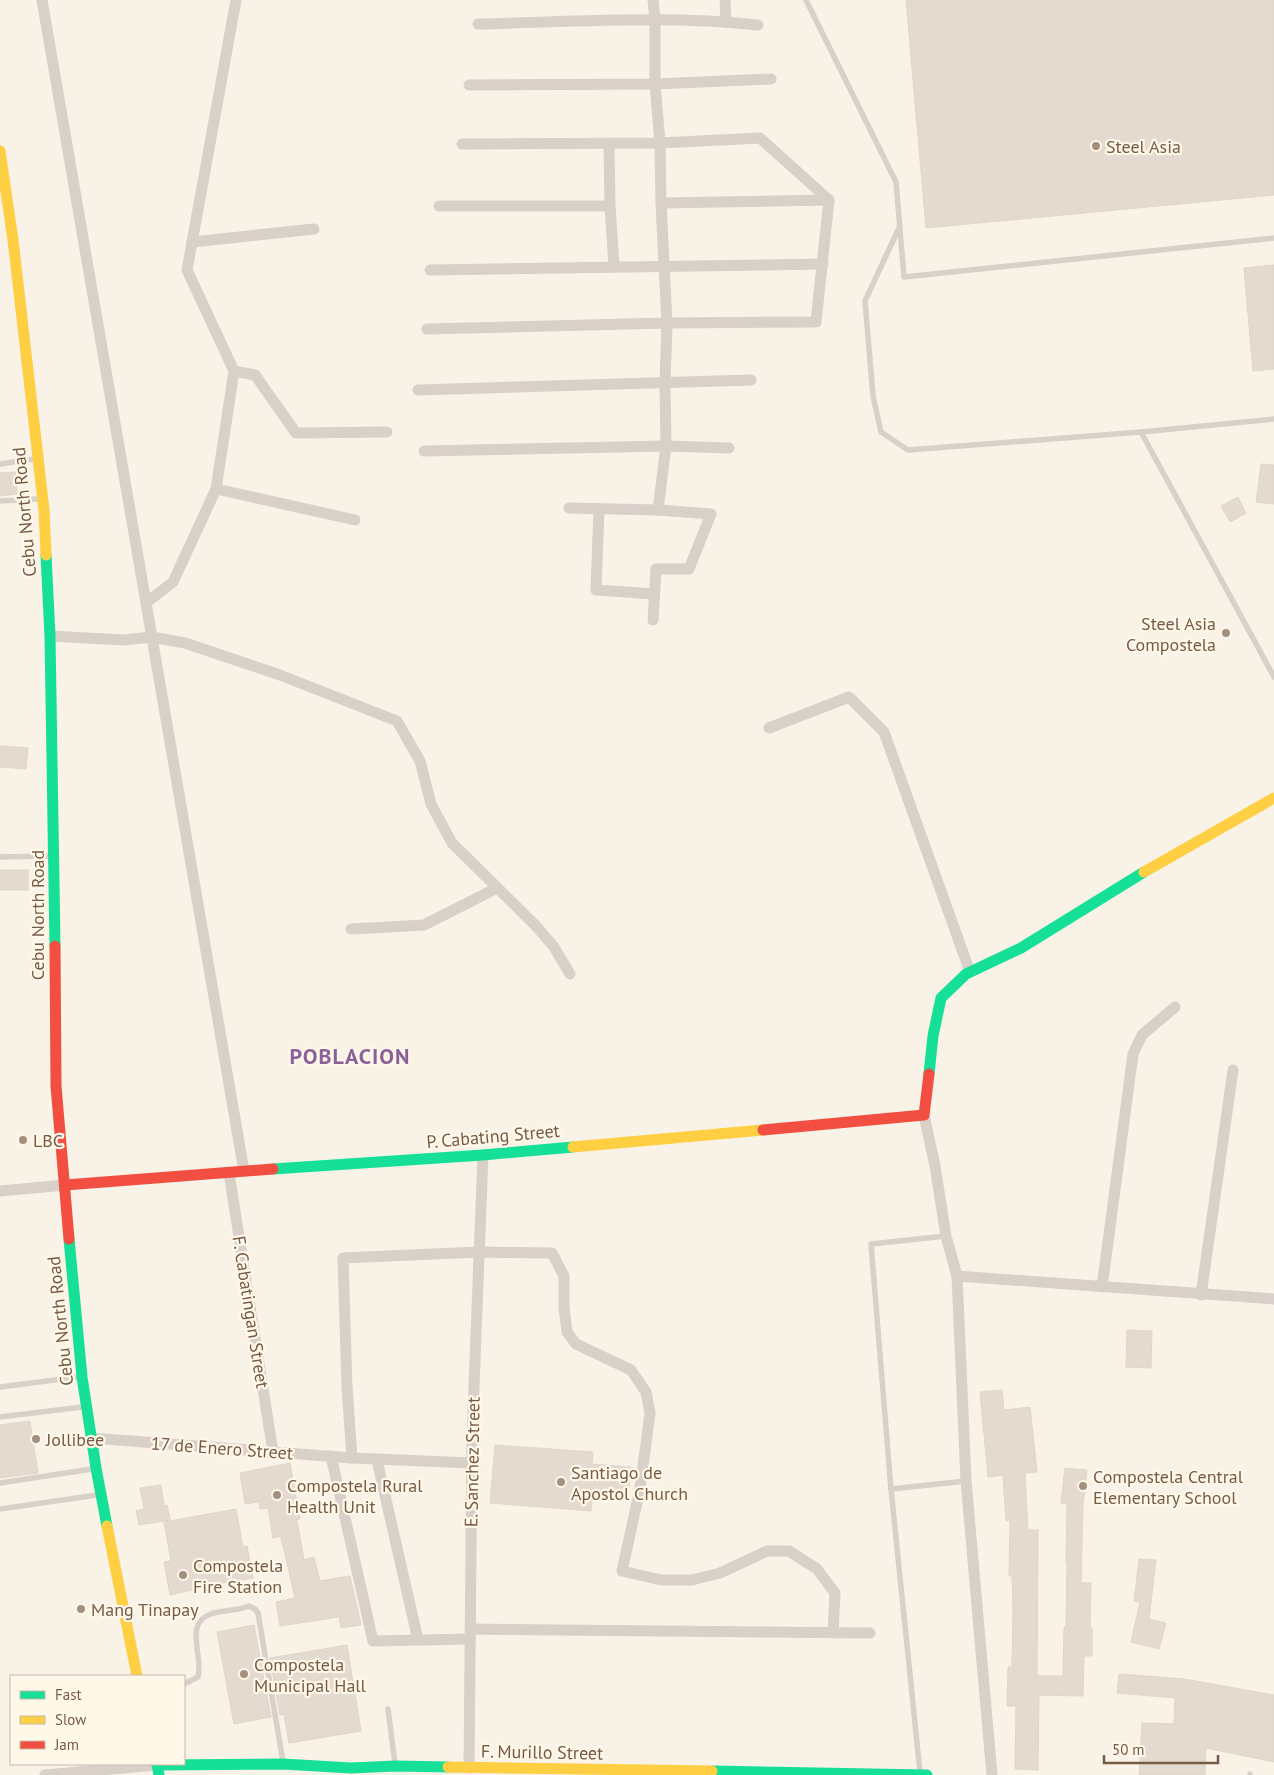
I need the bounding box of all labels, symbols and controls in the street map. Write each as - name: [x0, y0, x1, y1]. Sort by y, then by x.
- place label: Steel Asia: [1106, 135, 1181, 158]
- marker: Steel Asia: [1090, 140, 1102, 152]
- street label: Cebu North Road: [7, 446, 41, 578]
- place label: Steel Asia Compostela: [1126, 612, 1216, 656]
- marker: Steel Asia Compostela: [1220, 627, 1232, 639]
- street label: Cebu North Road: [26, 850, 49, 980]
- district label: POBLACION: [289, 1042, 411, 1070]
- street label: P. Cabating Street: [425, 1119, 561, 1153]
- place label: LBC: [33, 1129, 63, 1152]
- marker: LBC: [17, 1134, 29, 1146]
- street label: F. Cabatingan Street: [228, 1234, 274, 1390]
- street label: Cebu North Road: [42, 1255, 78, 1387]
- street label: E. Sanchez Street: [459, 1397, 485, 1527]
- place label: Jollibee: [45, 1428, 104, 1451]
- street label: 17 de Enero Street: [150, 1432, 294, 1464]
- marker: Jollibee: [30, 1433, 42, 1445]
- place label: Santiago de Apostol Church: [571, 1461, 688, 1505]
- place label: Compostela Central Elementary School: [1093, 1465, 1244, 1509]
- place label: Compostela Rural Health Unit: [287, 1474, 423, 1518]
- marker: Santiago de Apostol Church: [555, 1476, 567, 1488]
- marker: Compostela Central Elementary School: [1077, 1480, 1089, 1492]
- marker: Compostela Rural Health Unit: [271, 1489, 283, 1501]
- place label: Compostela Fire Station: [193, 1554, 283, 1598]
- marker: Compostela Fire Station: [177, 1569, 189, 1581]
- place label: Mang Tinapay: [91, 1598, 199, 1621]
- marker: Mang Tinapay: [75, 1603, 87, 1615]
- place label: Compostela Municipal Hall: [254, 1653, 367, 1697]
- marker: Compostela Municipal Hall: [238, 1668, 250, 1680]
- legend: [10, 1675, 185, 1765]
- text: Fast: [55, 1685, 82, 1704]
- text: Slow: [55, 1710, 86, 1729]
- scale bar: [1104, 1732, 1218, 1764]
- text: Jam: [54, 1735, 79, 1754]
- street label: F. Murillo Street: [481, 1739, 603, 1765]
- text: 50 m: [1112, 1740, 1145, 1759]

